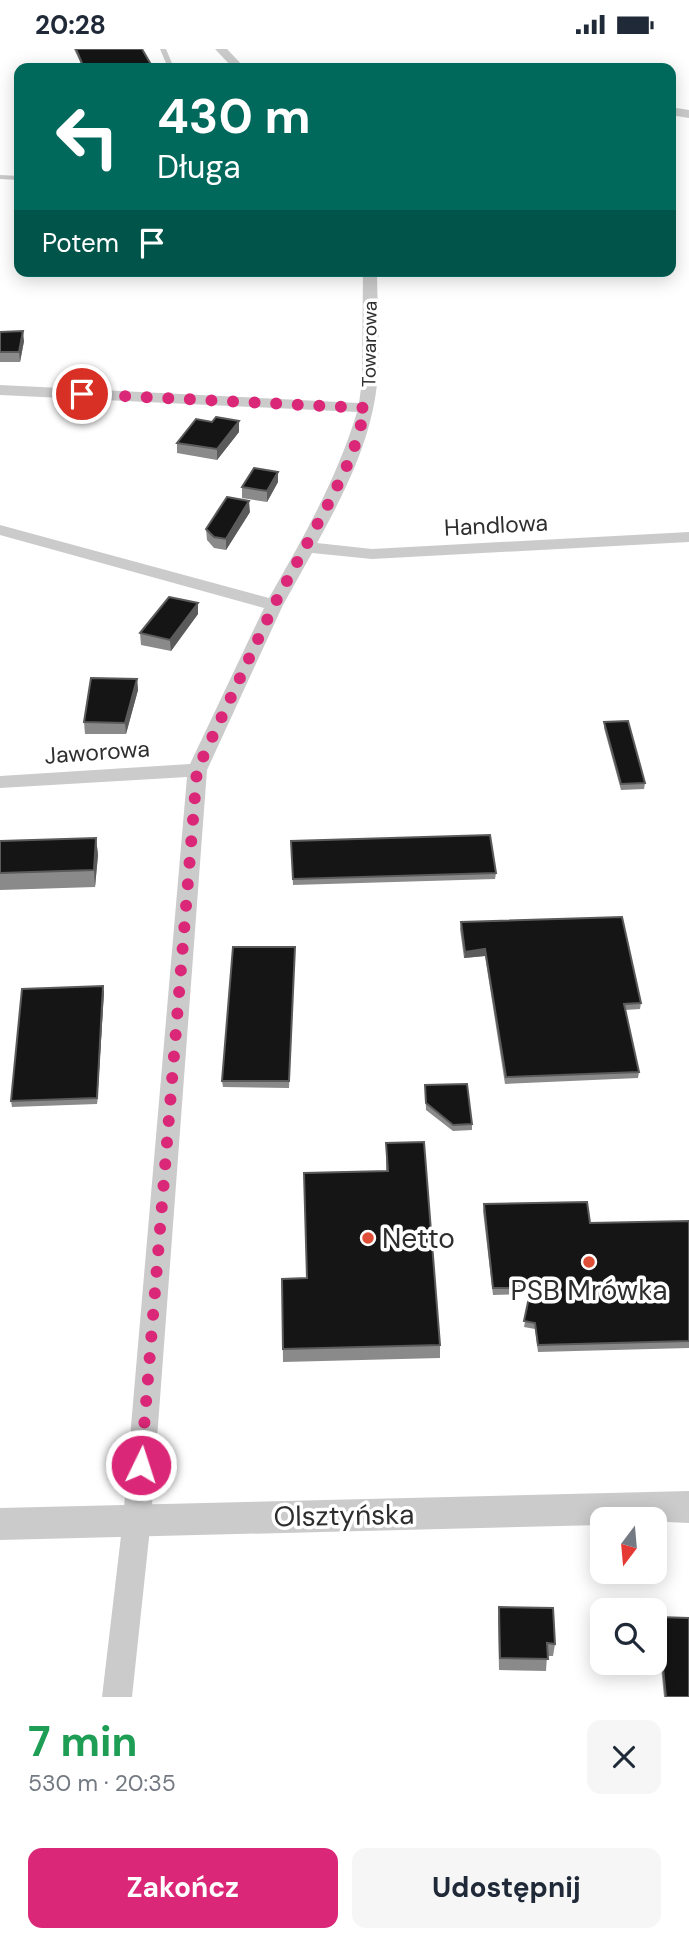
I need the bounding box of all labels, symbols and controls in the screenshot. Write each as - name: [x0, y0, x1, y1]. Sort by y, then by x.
- text: 20:28: [35, 8, 106, 42]
- text: 430 m: [157, 84, 311, 148]
- icon: left: [42, 91, 133, 182]
- text: Długa: [157, 146, 241, 188]
- icon: arrive: [133, 224, 171, 262]
- text: Potem: [42, 226, 119, 260]
- street label: Towarowa: [356, 301, 383, 387]
- pin: [52, 364, 112, 424]
- icon: arrive: [63, 375, 101, 413]
- street label: Handlowa: [443, 507, 549, 543]
- street label: Jaworowa: [43, 733, 151, 771]
- place label: Netto: [382, 1220, 455, 1257]
- marker: Netto: [360, 1230, 376, 1246]
- marker: PSB Mrówka: [581, 1254, 597, 1270]
- place label: PSB Mrówka: [511, 1272, 667, 1309]
- position arrow: [104, 1428, 178, 1502]
- street label: Olsztyńska: [273, 1496, 415, 1535]
- north arrow: [590, 1507, 667, 1584]
- map controls: [590, 1507, 667, 1675]
- button: search: [590, 1598, 667, 1675]
- text: 7 min: [28, 1714, 137, 1769]
- button: close: [587, 1720, 661, 1794]
- text: 530 m · 20:35: [28, 1768, 176, 1798]
- button: Zakończ: [28, 1848, 338, 1928]
- button: Udostępnij: [352, 1848, 661, 1928]

